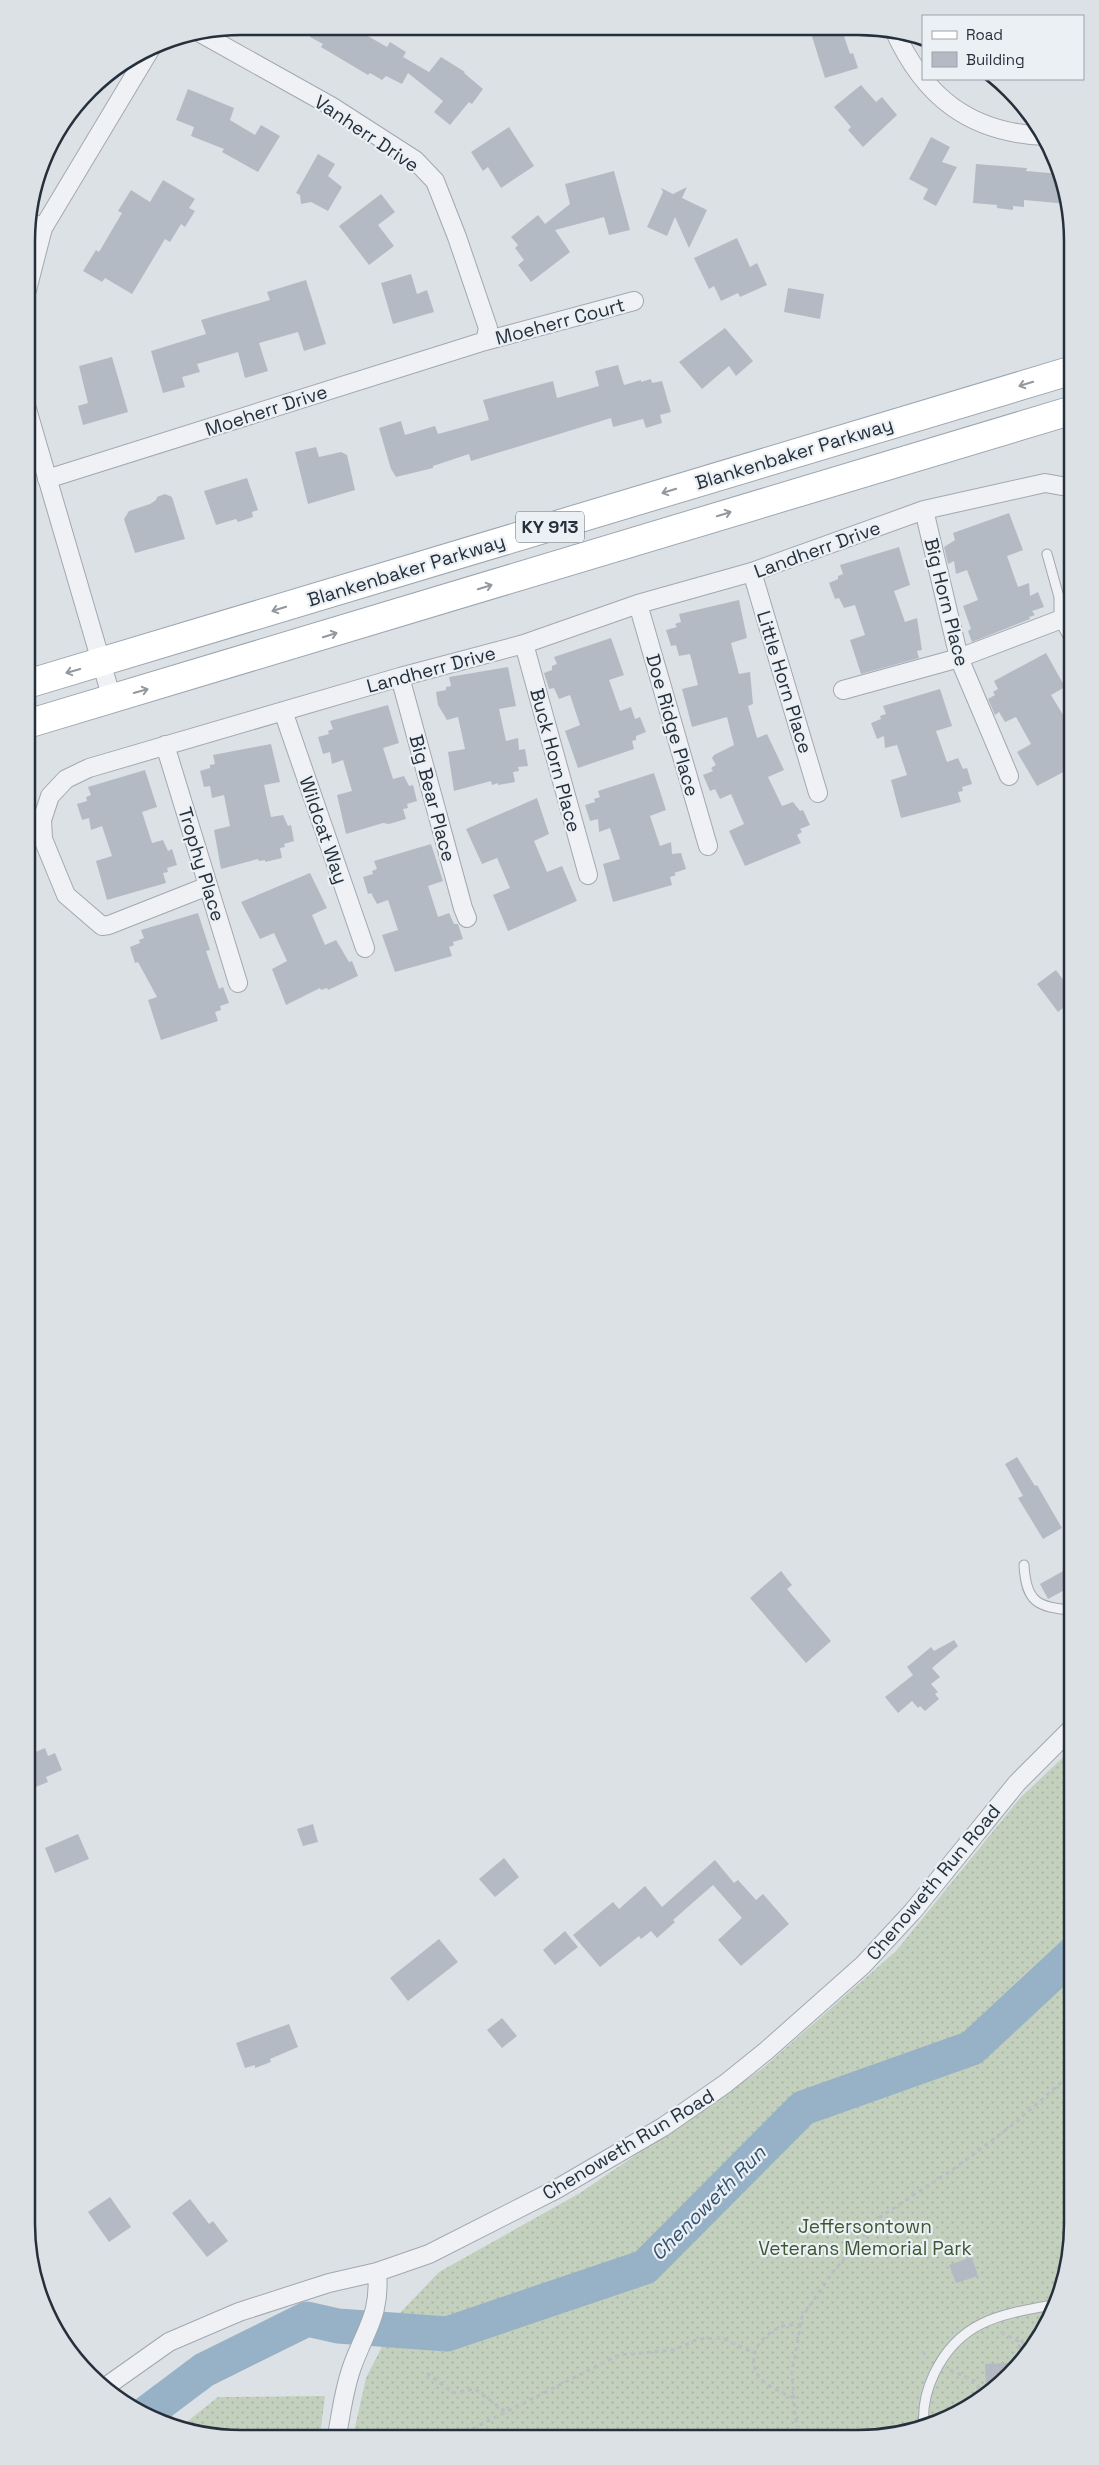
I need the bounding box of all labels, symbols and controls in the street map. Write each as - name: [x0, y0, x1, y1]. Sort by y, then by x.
- legend: [922, 15, 1084, 80]
- text: Road: [966, 25, 1003, 44]
- text: Building: [966, 50, 1025, 69]
- street label: Vanherr Drive: [309, 89, 424, 178]
- street label: Moeherr Court: [493, 292, 628, 351]
- street label: Moeherr Drive: [202, 379, 330, 442]
- one-way arrow: [1018, 379, 1034, 389]
- street label: Blankenbaker Parkway: [692, 411, 896, 495]
- one-way arrow: [662, 486, 678, 496]
- one-way arrow: [716, 509, 732, 519]
- road number: KY 913: [516, 512, 584, 542]
- street label: Landherr Drive: [750, 515, 884, 584]
- street label: Blankenbaker Parkway: [304, 528, 508, 612]
- street label: Big Horn Place: [918, 535, 975, 669]
- one-way arrow: [477, 581, 493, 591]
- one-way arrow: [272, 604, 288, 614]
- street label: Little Horn Place: [751, 608, 818, 757]
- one-way arrow: [322, 629, 338, 639]
- street label: Landherr Drive: [364, 640, 499, 699]
- street label: Doe Ridge Place: [640, 651, 705, 799]
- one-way arrow: [66, 667, 82, 676]
- one-way arrow: [132, 685, 148, 695]
- street label: Buck Horn Place: [524, 685, 587, 835]
- street label: Big Bear Place: [404, 732, 461, 864]
- street label: Wildcat Way: [293, 773, 354, 887]
- street label: Trophy Place: [172, 804, 231, 924]
- street label: Chenoweth Run Road: [861, 1799, 1006, 1966]
- street label: Chenoweth Run Road: [538, 2084, 718, 2204]
- water label: Chenoweth Run: [646, 2141, 770, 2265]
- park label: Jeffersontown Veterans Memorial Park: [758, 2214, 972, 2261]

